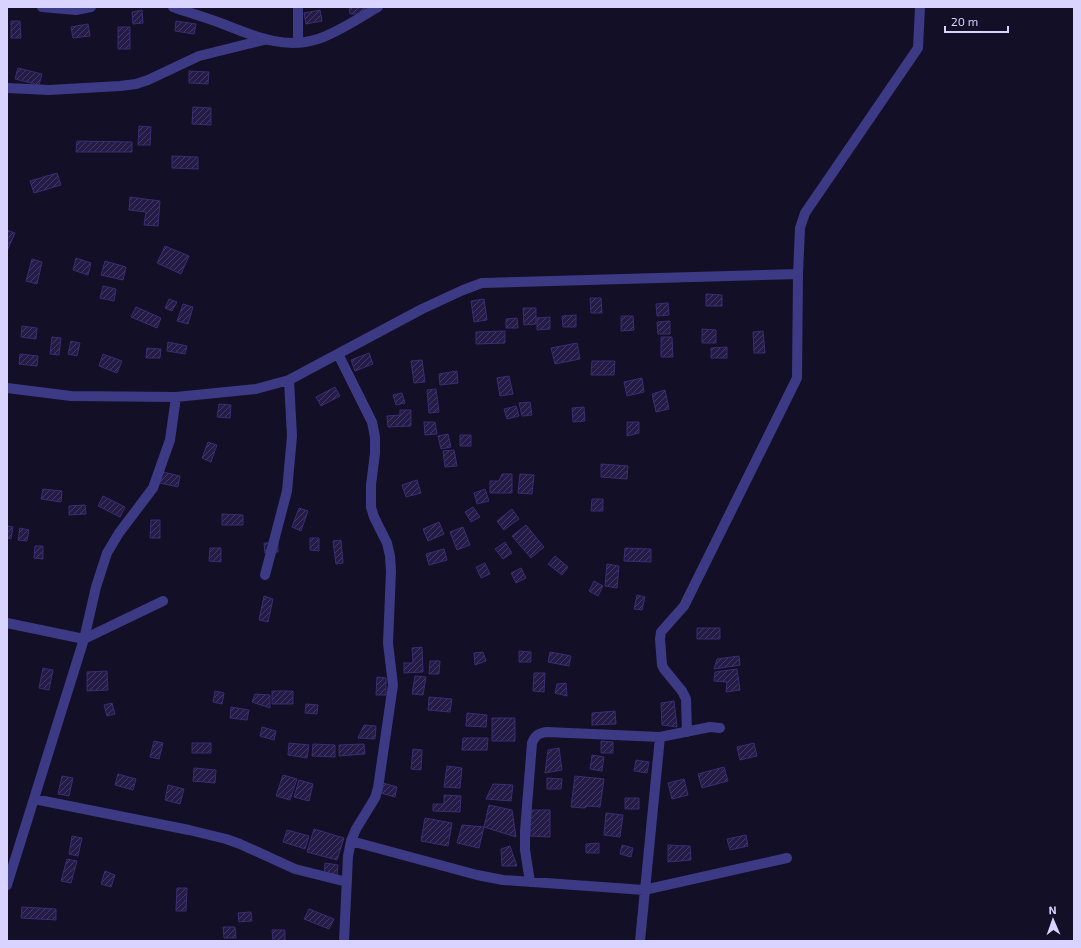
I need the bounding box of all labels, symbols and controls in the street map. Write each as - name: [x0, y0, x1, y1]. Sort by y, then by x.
- scale bar: [945, 8, 1008, 34]
- text: 20 m: [951, 14, 978, 28]
- north arrow: [1033, 900, 1073, 940]
- text: N: [1048, 903, 1057, 916]

